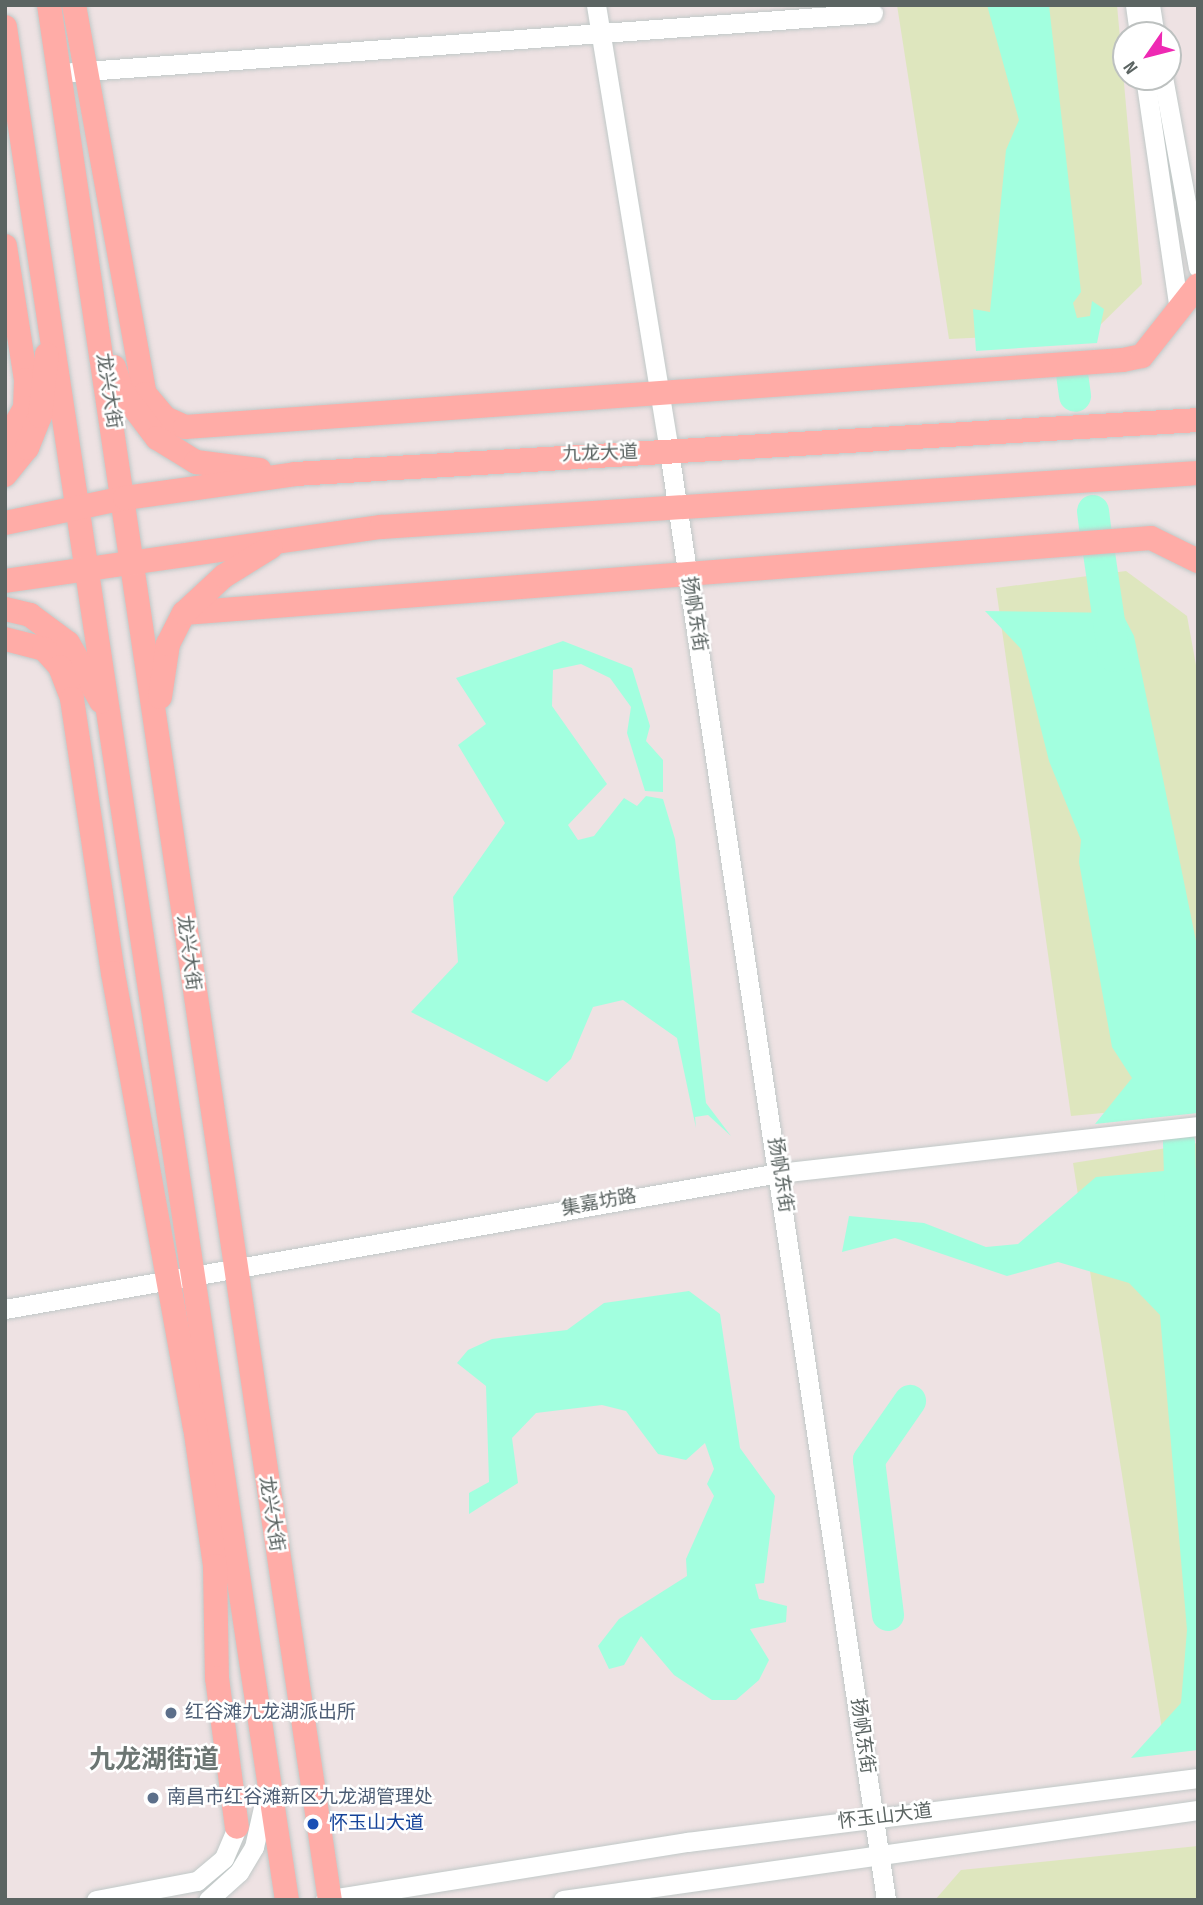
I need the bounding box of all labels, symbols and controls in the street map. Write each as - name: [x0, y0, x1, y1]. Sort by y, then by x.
- north arrow: [1112, 21, 1182, 91]
- text: N: [1119, 56, 1143, 78]
- street label: 龙兴大街: [91, 352, 125, 430]
- street label: 九龙大道: [562, 441, 638, 467]
- street label: 扬帆东街: [677, 575, 711, 653]
- street label: 龙兴大街: [171, 914, 205, 992]
- street label: 扬帆东街: [763, 1136, 797, 1214]
- street label: 集嘉坊路: [560, 1185, 638, 1221]
- street label: 龙兴大街: [254, 1475, 288, 1553]
- street label: 扬帆东街: [845, 1697, 879, 1775]
- place label: 红谷滩九龙湖派出所: [185, 1702, 356, 1724]
- marker: 红谷滩九龙湖派出所: [163, 1705, 179, 1721]
- district label: 九龙湖街道: [89, 1745, 219, 1777]
- place label: 南昌市红谷滩新区九龙湖管理处: [167, 1787, 433, 1809]
- marker: 南昌市红谷滩新区九龙湖管理处: [145, 1790, 161, 1806]
- street label: 怀玉山大道: [836, 1800, 934, 1834]
- place label: 怀玉山大道: [329, 1813, 424, 1835]
- marker: 怀玉山大道: [303, 1814, 323, 1834]

